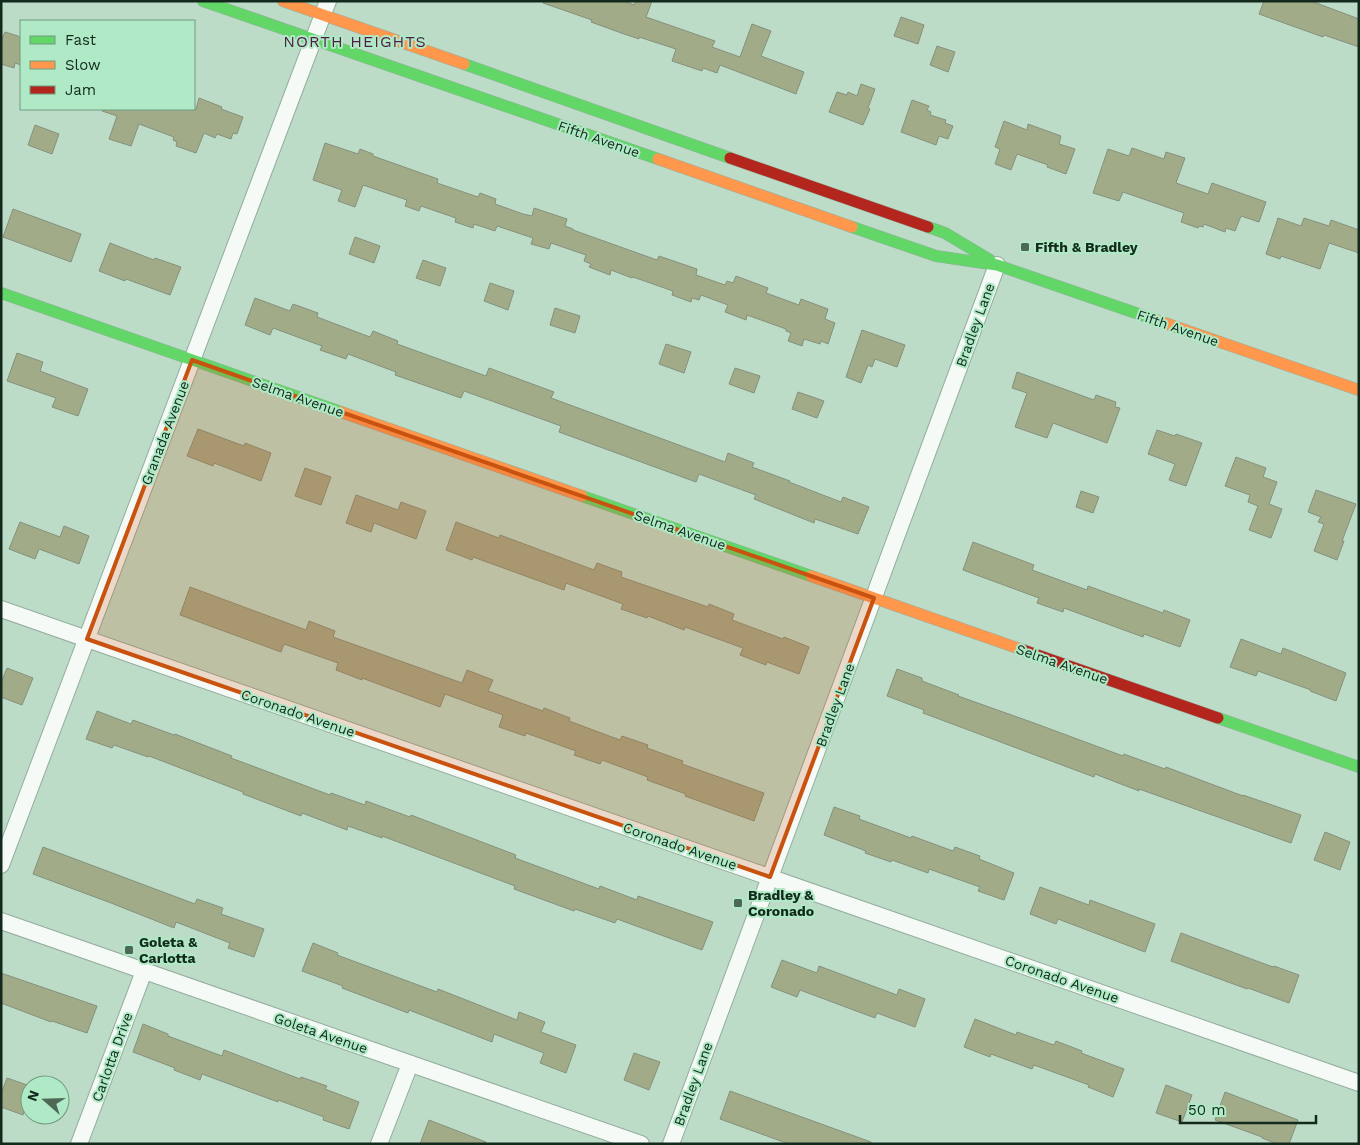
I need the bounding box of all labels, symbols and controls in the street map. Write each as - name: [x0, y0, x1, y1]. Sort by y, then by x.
- legend: [20, 20, 195, 110]
- text: Fast: [65, 31, 97, 49]
- district label: NORTH HEIGHTS: [283, 32, 427, 51]
- text: Slow: [65, 56, 101, 74]
- text: Jam: [65, 81, 96, 99]
- street label: Fifth Avenue: [556, 118, 642, 160]
- place label: Fifth & Bradley: [1035, 239, 1138, 255]
- marker: Fifth & Bradley: [1019, 241, 1031, 253]
- street label: Bradley Lane: [952, 281, 998, 369]
- street label: Fifth Avenue: [1135, 307, 1221, 349]
- street label: Selma Avenue: [250, 374, 346, 420]
- street label: Granada Avenue: [138, 379, 192, 487]
- street label: Selma Avenue: [632, 507, 728, 553]
- street label: Selma Avenue: [1014, 641, 1110, 687]
- street label: Bradley Lane: [812, 661, 858, 749]
- street label: Coronado Avenue: [239, 686, 357, 740]
- street label: Coronado Avenue: [621, 819, 739, 873]
- place label: Bradley & Coronado: [748, 887, 814, 919]
- marker: Bradley & Coronado: [732, 897, 744, 909]
- place label: Goleta & Carlotta: [139, 934, 197, 966]
- marker: Goleta & Carlotta: [123, 944, 135, 956]
- street label: Coronado Avenue: [1003, 952, 1121, 1006]
- street label: Carlotta Drive: [88, 1010, 136, 1104]
- street label: Goleta Avenue: [272, 1010, 370, 1056]
- street label: Bradley Lane: [670, 1040, 716, 1128]
- north arrow: [20, 1075, 70, 1125]
- text: N: [23, 1088, 42, 1103]
- scale bar: [1180, 1092, 1316, 1124]
- text: 50 m: [1188, 1101, 1225, 1119]

